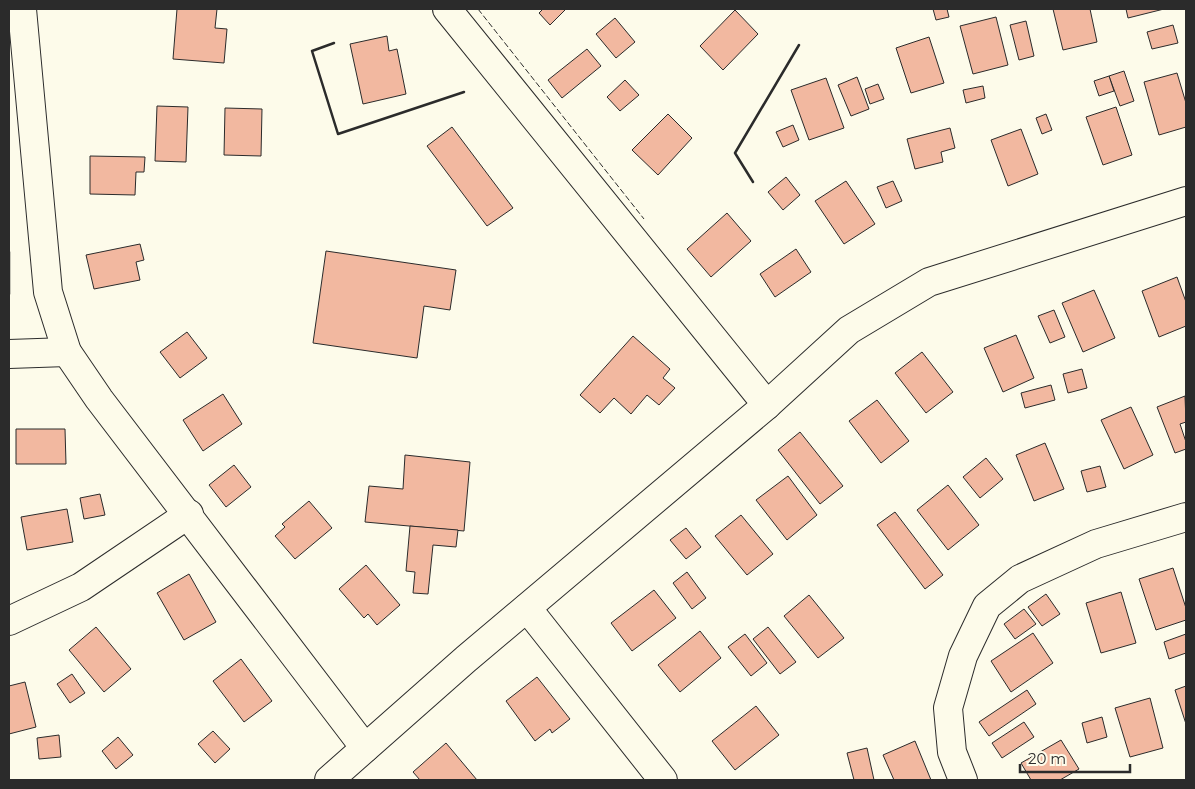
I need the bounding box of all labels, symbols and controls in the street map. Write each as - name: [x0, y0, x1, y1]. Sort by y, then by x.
- scale bar: [1020, 742, 1130, 774]
- text: 20 m: [1028, 749, 1066, 768]

